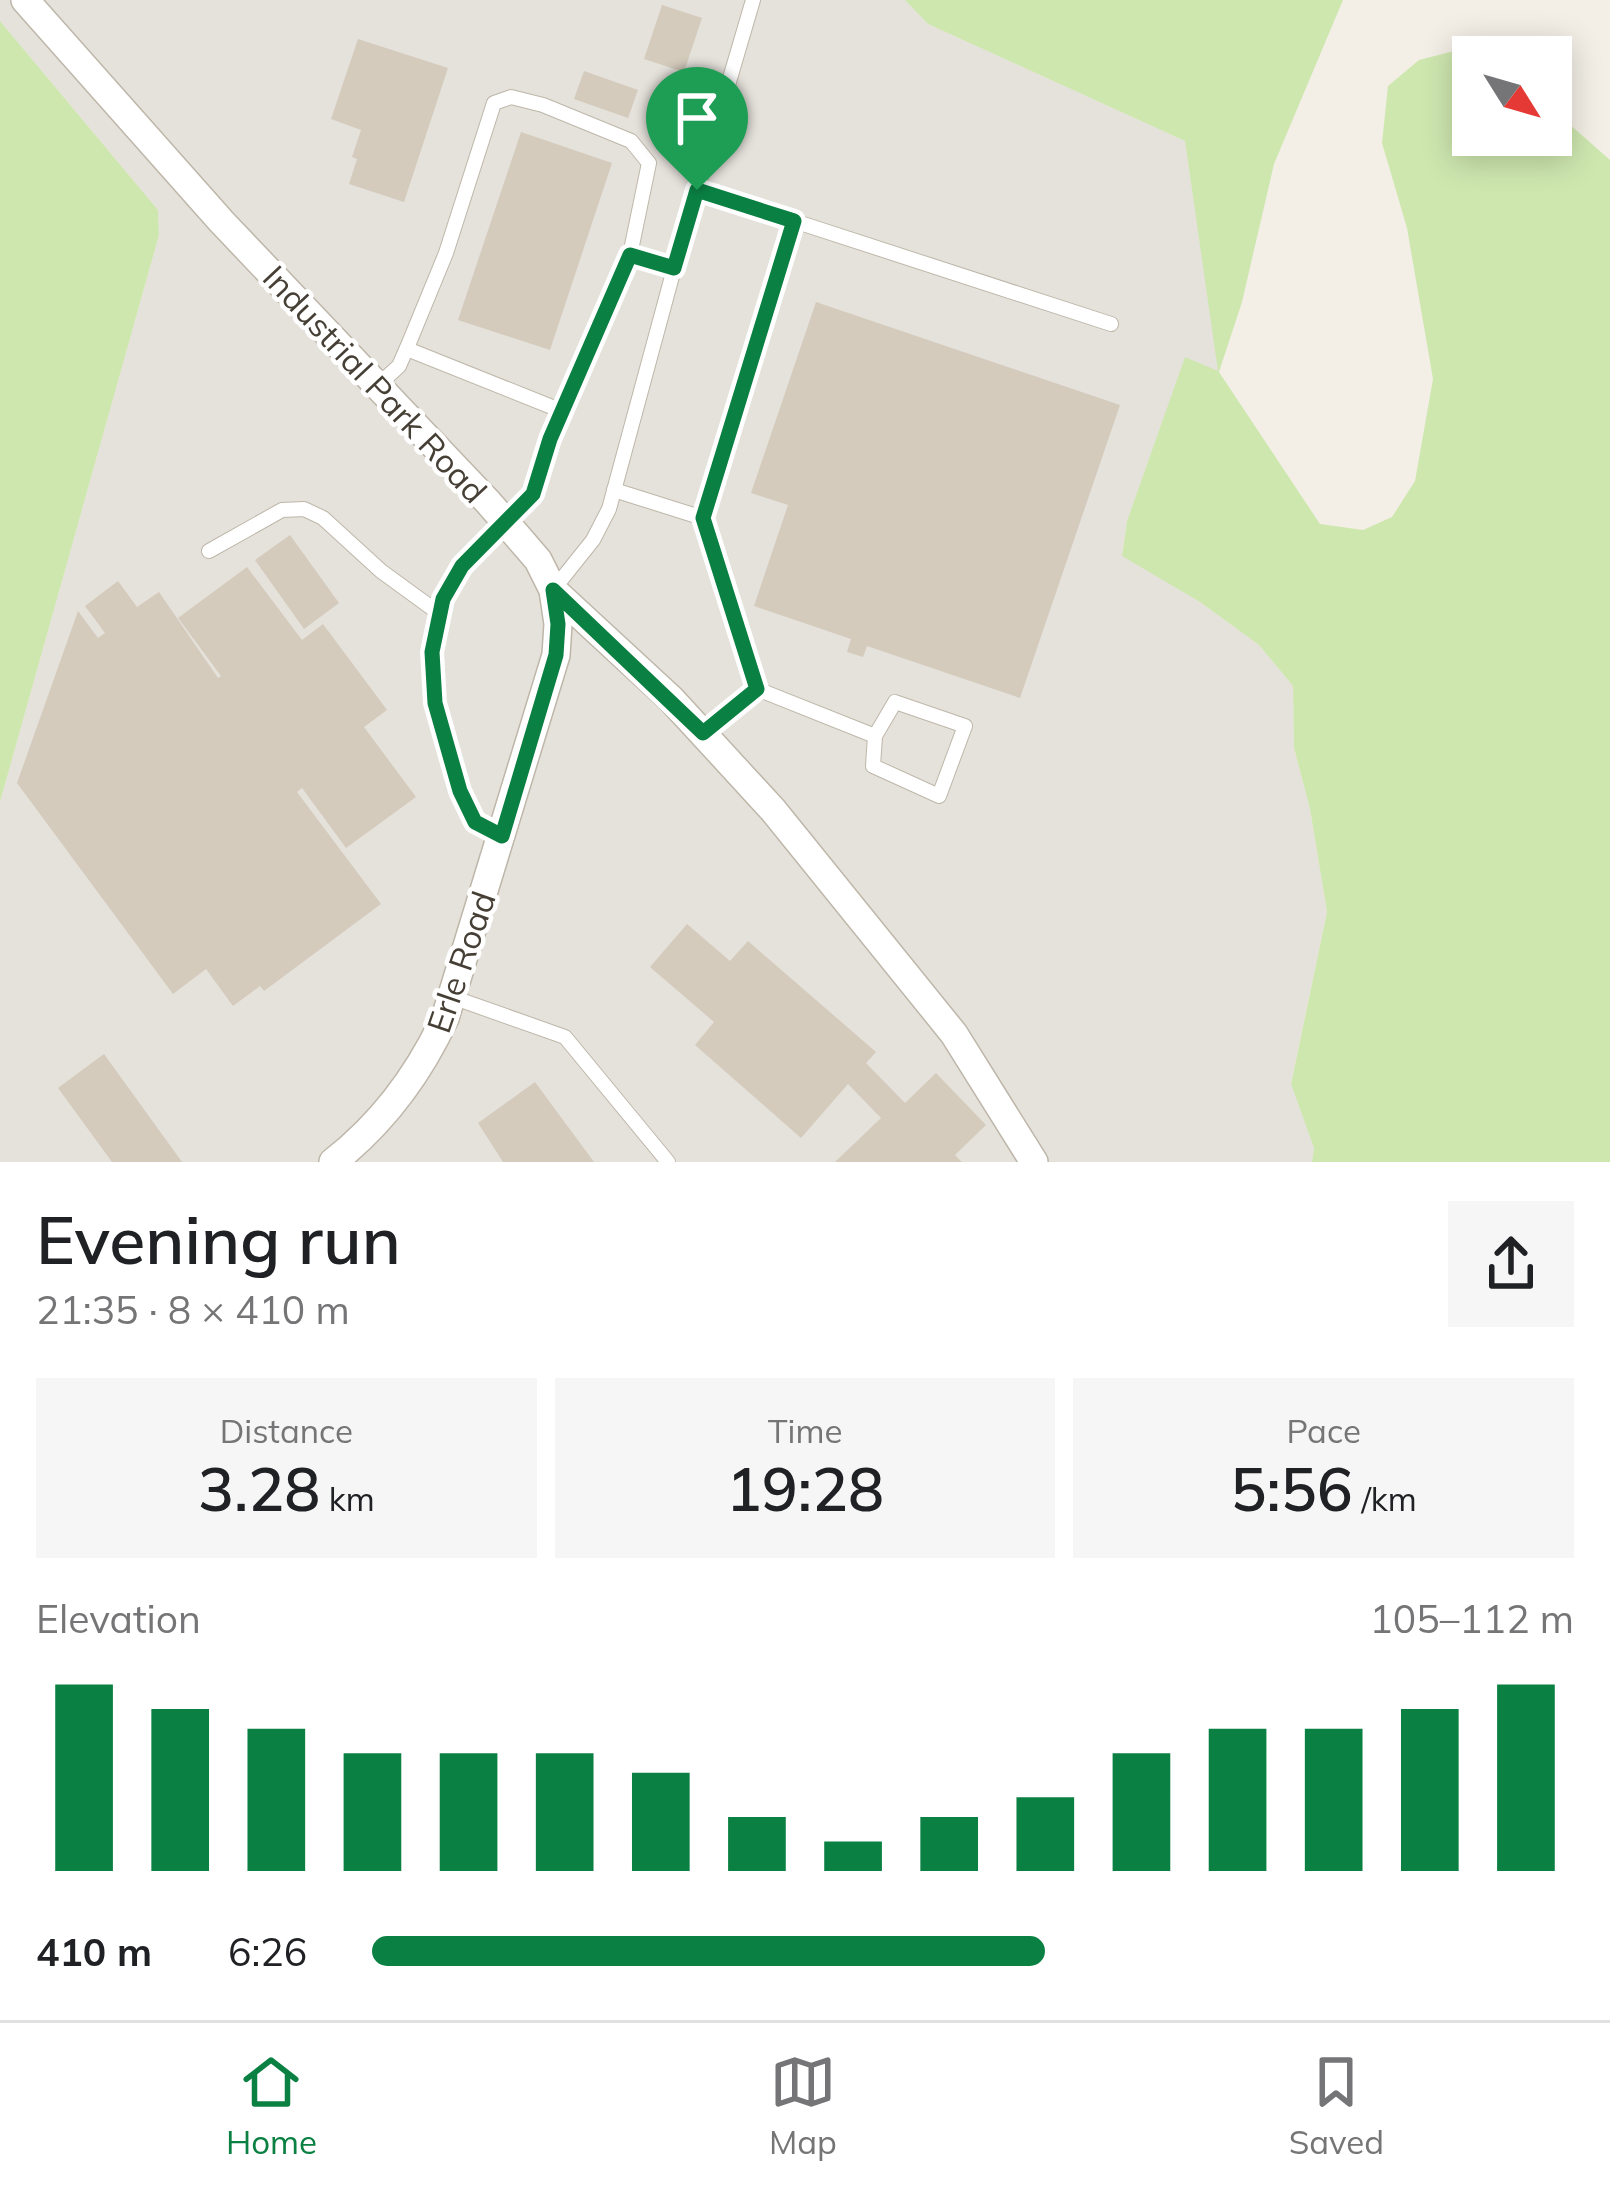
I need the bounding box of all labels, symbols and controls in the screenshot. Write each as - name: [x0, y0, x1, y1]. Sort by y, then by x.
- north arrow: [1452, 36, 1572, 156]
- map controls: [1452, 36, 1572, 156]
- pin: [646, 67, 748, 190]
- icon: arrive: [664, 85, 730, 151]
- street label: Industrial Park Road: [255, 256, 496, 511]
- street label: Erle Road: [417, 886, 504, 1038]
- text: Evening run: [36, 1198, 401, 1281]
- button: share: [1448, 1201, 1574, 1327]
- text: 21:35 · 8 × 410 m: [36, 1285, 350, 1334]
- text: Distance: [220, 1410, 353, 1451]
- text: Time: [768, 1410, 842, 1451]
- text: Pace: [1286, 1410, 1361, 1451]
- text: 3.28: [198, 1451, 320, 1526]
- text: 19:28: [726, 1451, 884, 1526]
- text: 5:56: [1231, 1451, 1353, 1526]
- text: km: [320, 1478, 375, 1519]
- text: /km: [1353, 1478, 1417, 1519]
- text: Elevation: [36, 1594, 201, 1643]
- text: 105–112 m: [1369, 1594, 1574, 1643]
- text: 410 m: [36, 1927, 152, 1976]
- text: 6:26: [228, 1927, 307, 1976]
- tab: Home: [226, 2049, 317, 2162]
- tab: Map: [769, 2049, 837, 2162]
- tab: Saved: [1289, 2049, 1384, 2162]

